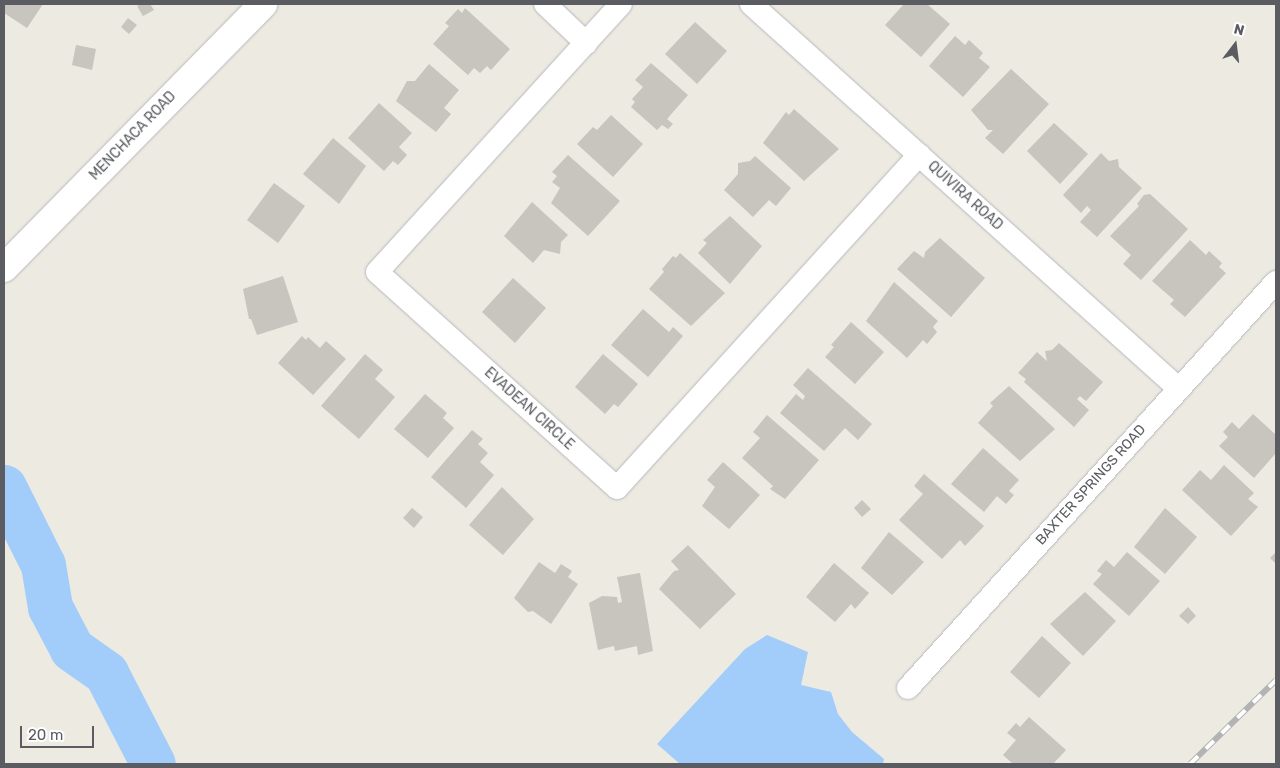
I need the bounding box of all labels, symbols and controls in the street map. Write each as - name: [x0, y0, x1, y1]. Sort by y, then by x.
- north arrow: [1210, 20, 1260, 70]
- text: N: [1232, 21, 1246, 40]
- street label: MENCHACA ROAD: [86, 88, 180, 184]
- street label: QUIVIRA ROAD: [924, 158, 1006, 234]
- street label: EVADEAN CIRCLE: [481, 364, 577, 454]
- street label: BAXTER SPRINGS ROAD: [1032, 421, 1150, 549]
- scale bar: [22, 716, 96, 748]
- text: 20 m: [28, 726, 63, 744]

